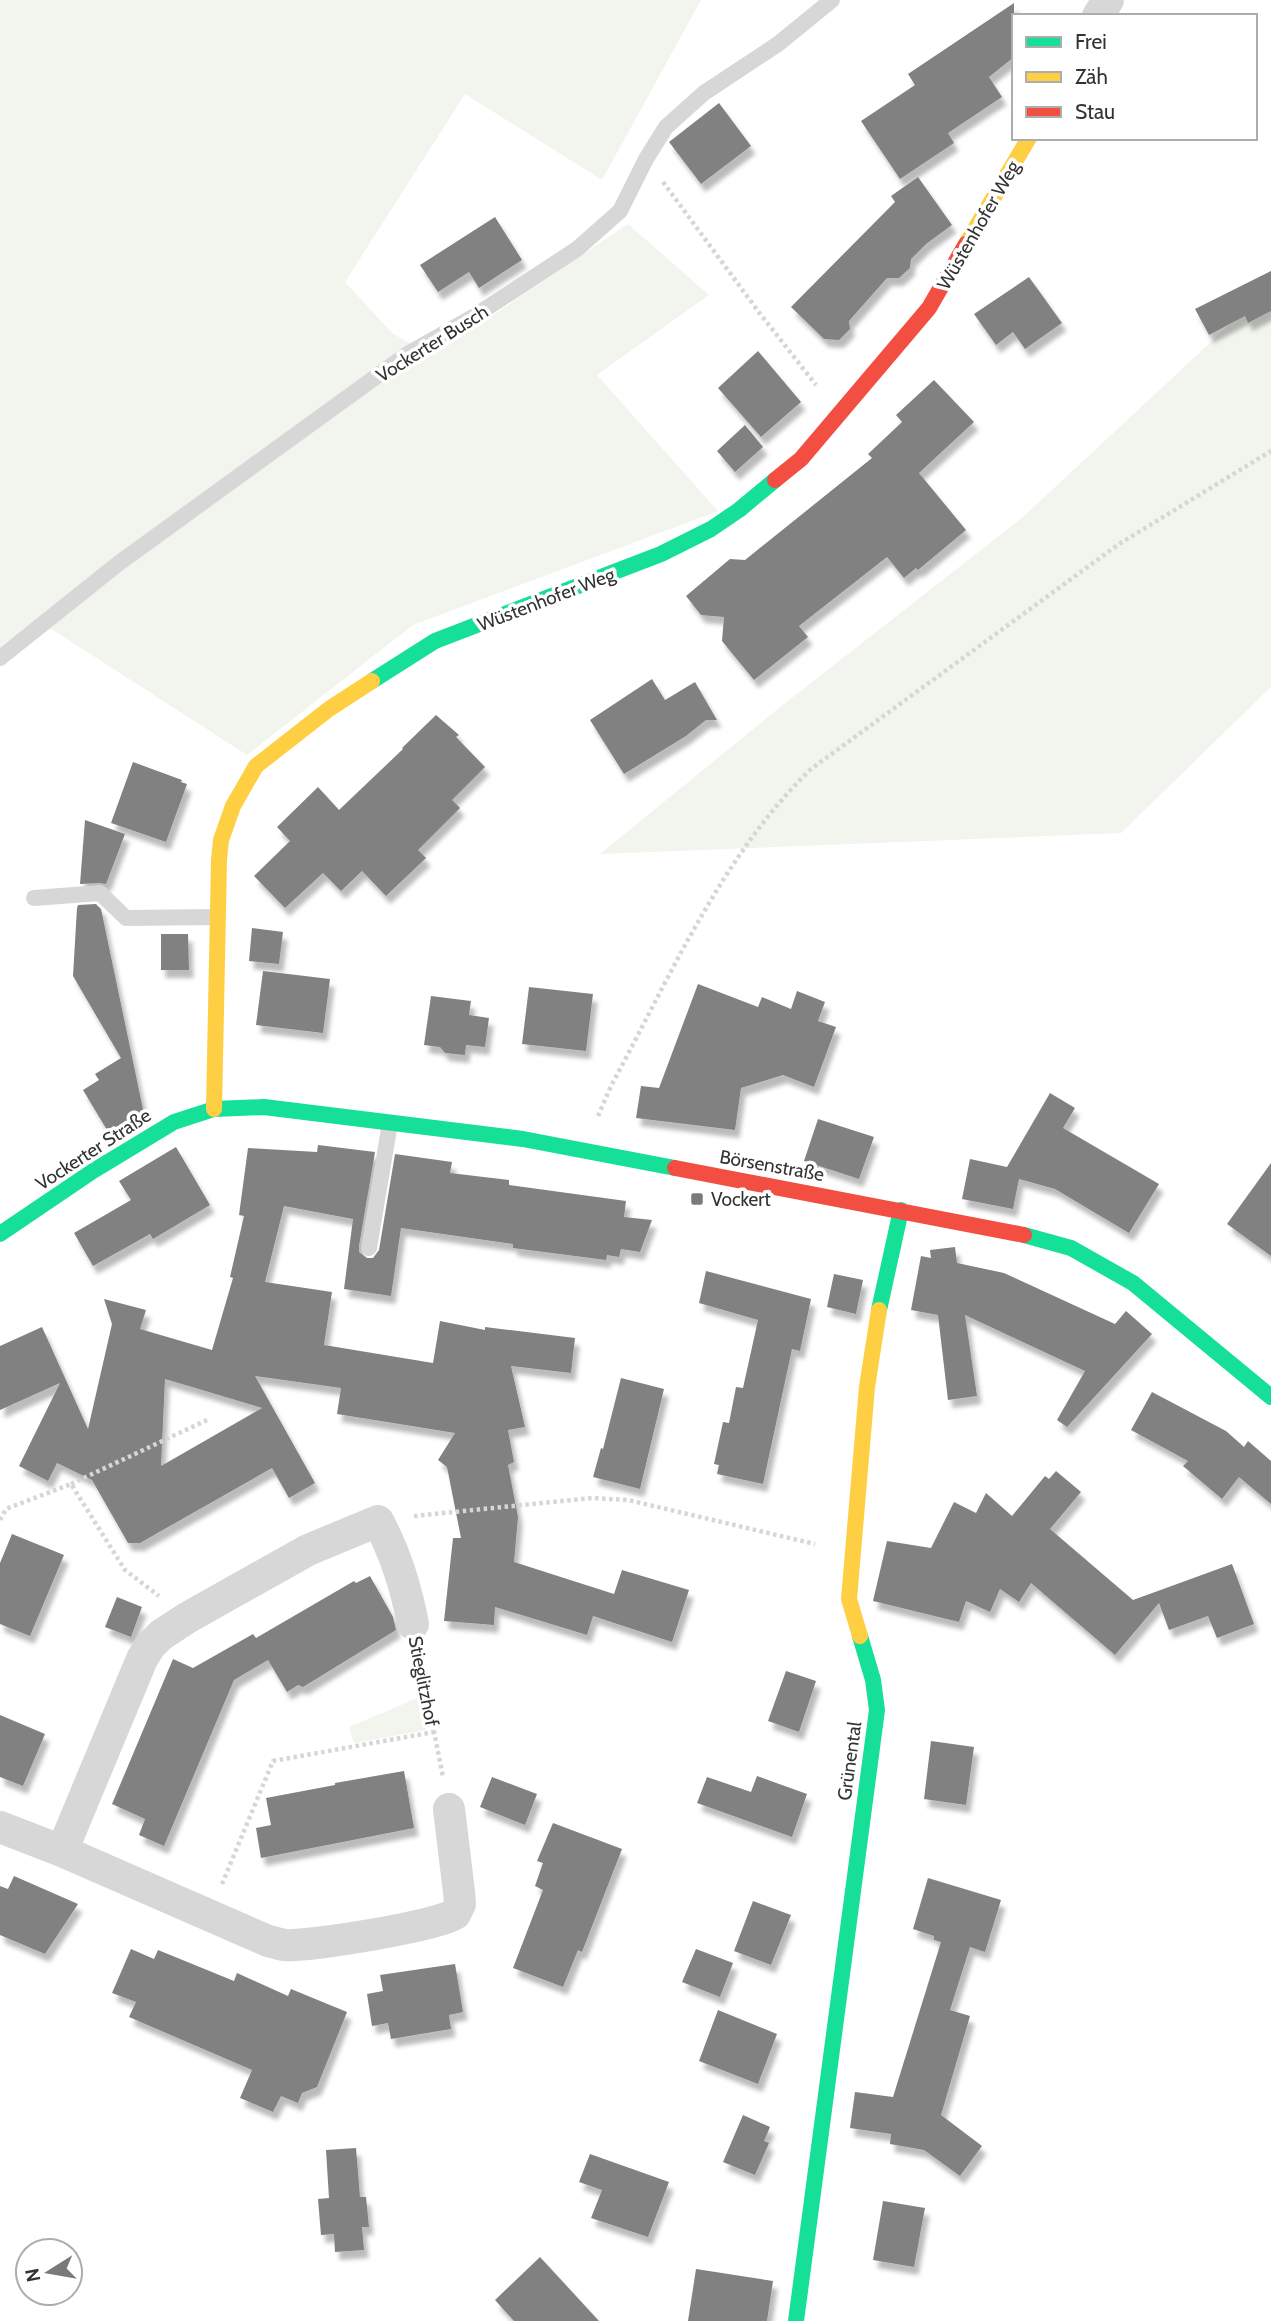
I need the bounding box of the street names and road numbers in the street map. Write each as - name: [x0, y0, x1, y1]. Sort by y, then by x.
- street label: Wüstenhofer Weg: [932, 156, 1025, 294]
- street label: Vockerter Busch: [372, 300, 493, 387]
- street label: Wüstenhofer Weg: [474, 563, 619, 636]
- street label: Vockerter Straße: [31, 1104, 155, 1195]
- street label: Börsenstraße: [718, 1145, 826, 1186]
- street label: Stieglitzhof: [404, 1634, 444, 1729]
- street label: Grünental: [833, 1720, 866, 1802]

